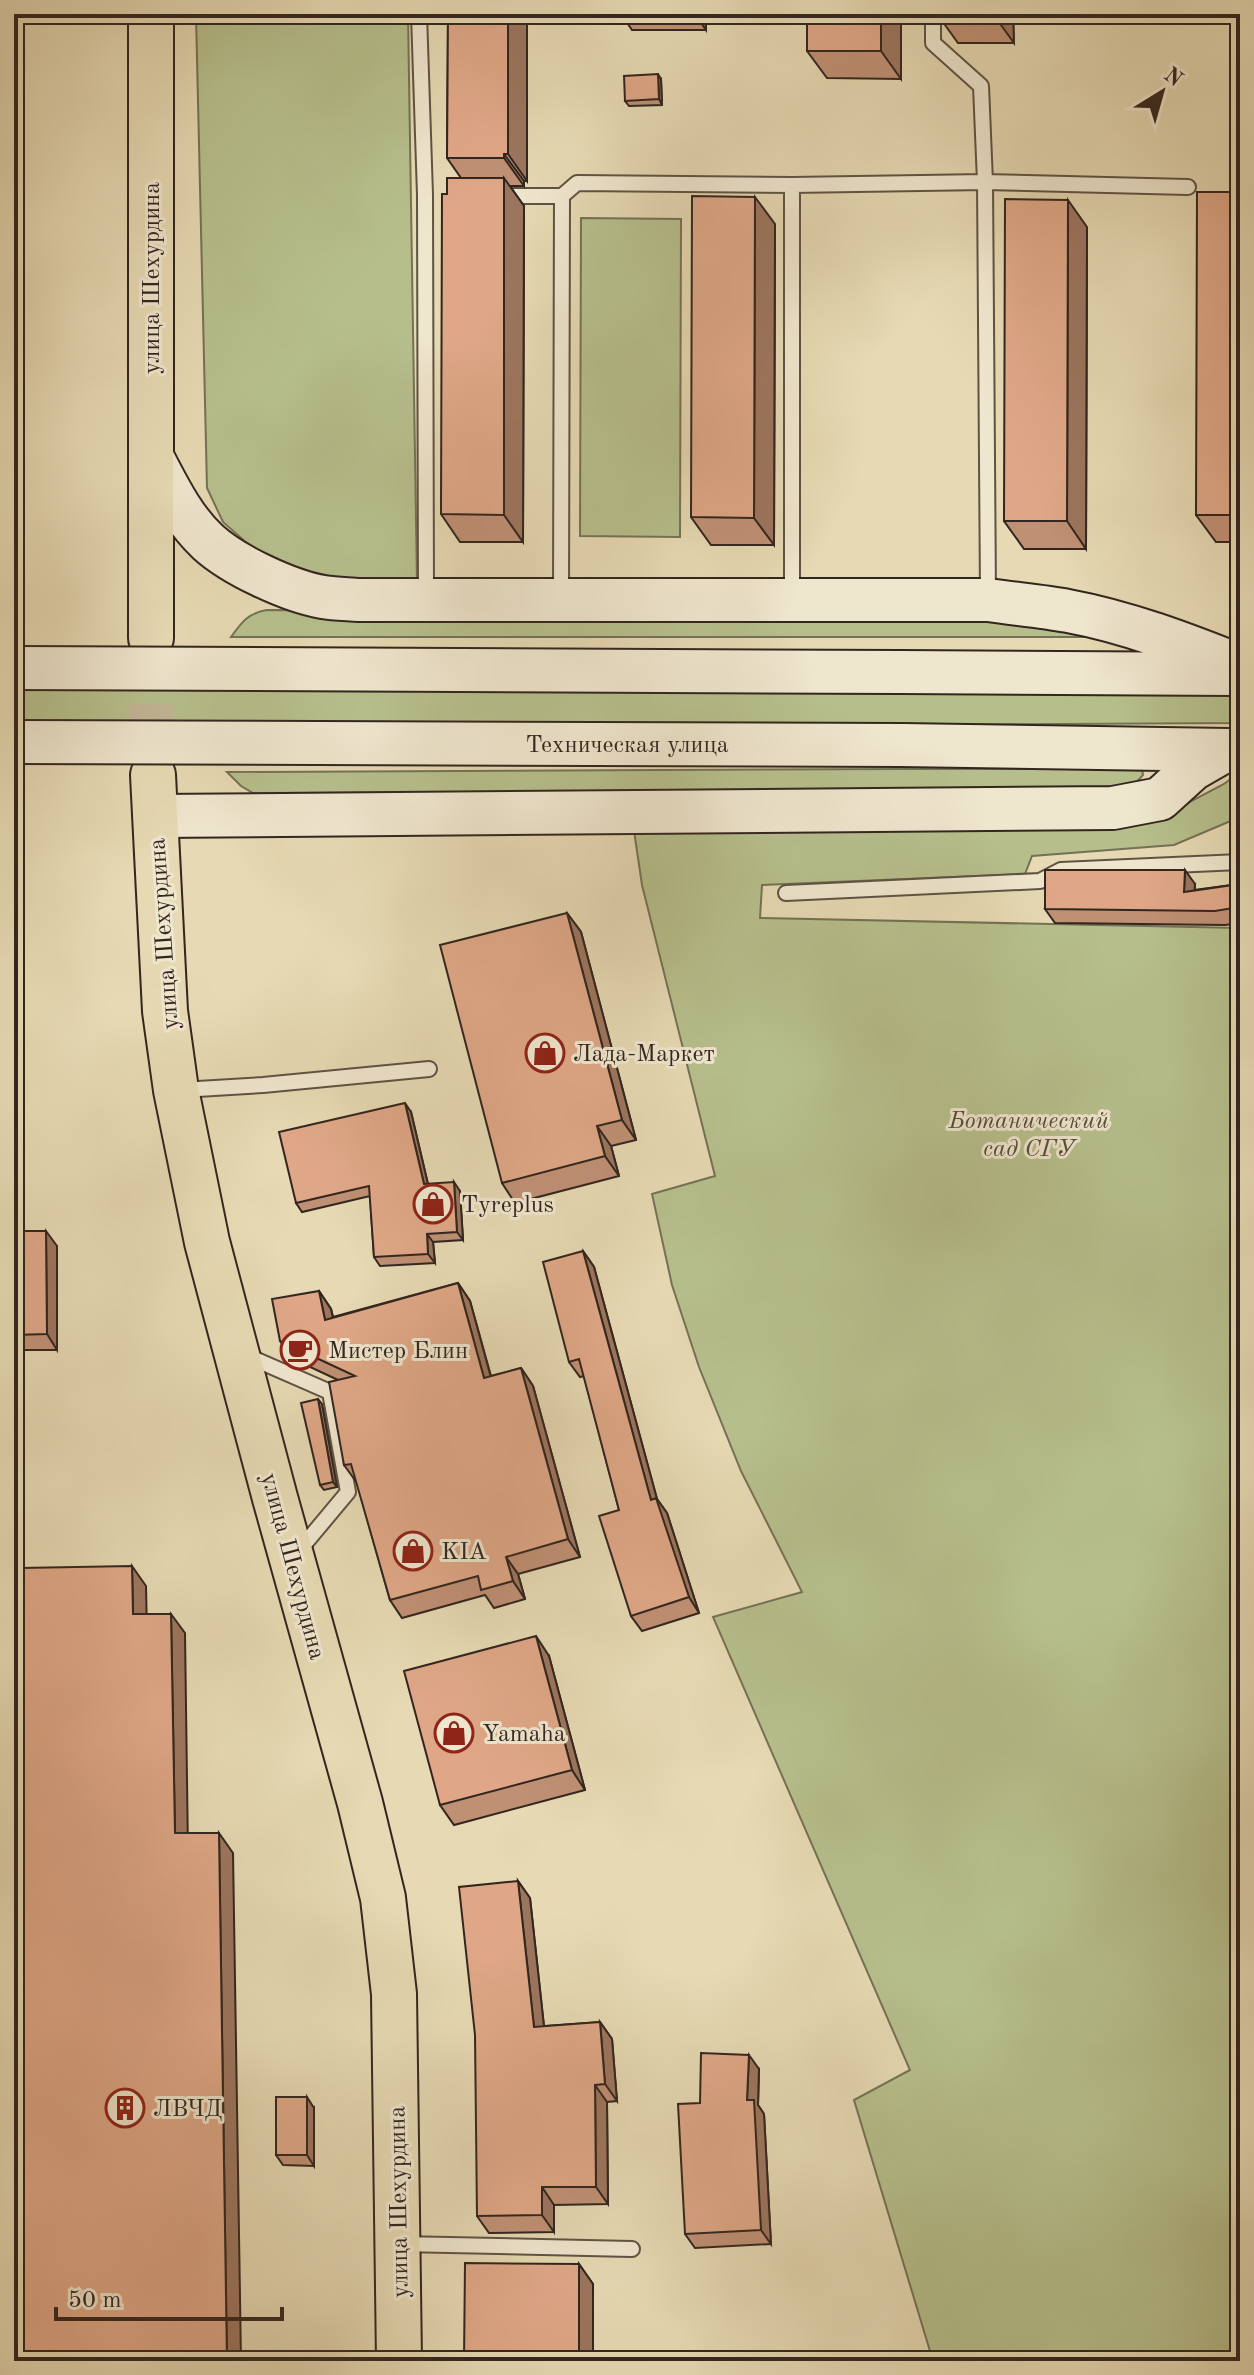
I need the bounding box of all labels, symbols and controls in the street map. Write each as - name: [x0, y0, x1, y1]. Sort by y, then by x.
- north arrow: [1122, 52, 1202, 132]
- text: N: [1159, 64, 1186, 92]
- street label: улица Шехурдина: [141, 182, 165, 374]
- street label: Техническая улица: [525, 734, 729, 758]
- street label: улица Шехурдина: [146, 837, 184, 1031]
- shop icon: Лада-Маркет: [524, 1032, 566, 1074]
- place label: Лада-Маркет: [573, 1043, 715, 1067]
- park label: Ботанический сад СГУ: [948, 1110, 1109, 1162]
- shop icon: Tyreplus: [412, 1183, 454, 1225]
- place label: Tyreplus: [461, 1194, 554, 1218]
- cafe icon: Мистер Блин: [279, 1329, 321, 1371]
- place label: Мистер Блин: [328, 1340, 468, 1364]
- street label: улица Шехурдина: [256, 1471, 329, 1663]
- shop icon: KIA: [392, 1530, 434, 1572]
- place label: KIA: [441, 1541, 487, 1565]
- shop icon: Yamaha: [433, 1712, 475, 1754]
- place label: Yamaha: [482, 1723, 566, 1747]
- building icon: ЛВЧД: [104, 2087, 146, 2129]
- place label: ЛВЧД: [153, 2098, 222, 2122]
- street label: улица Шехурдина: [386, 2106, 414, 2298]
- scale bar: [56, 2271, 282, 2321]
- text: 50 m: [68, 2289, 122, 2313]

